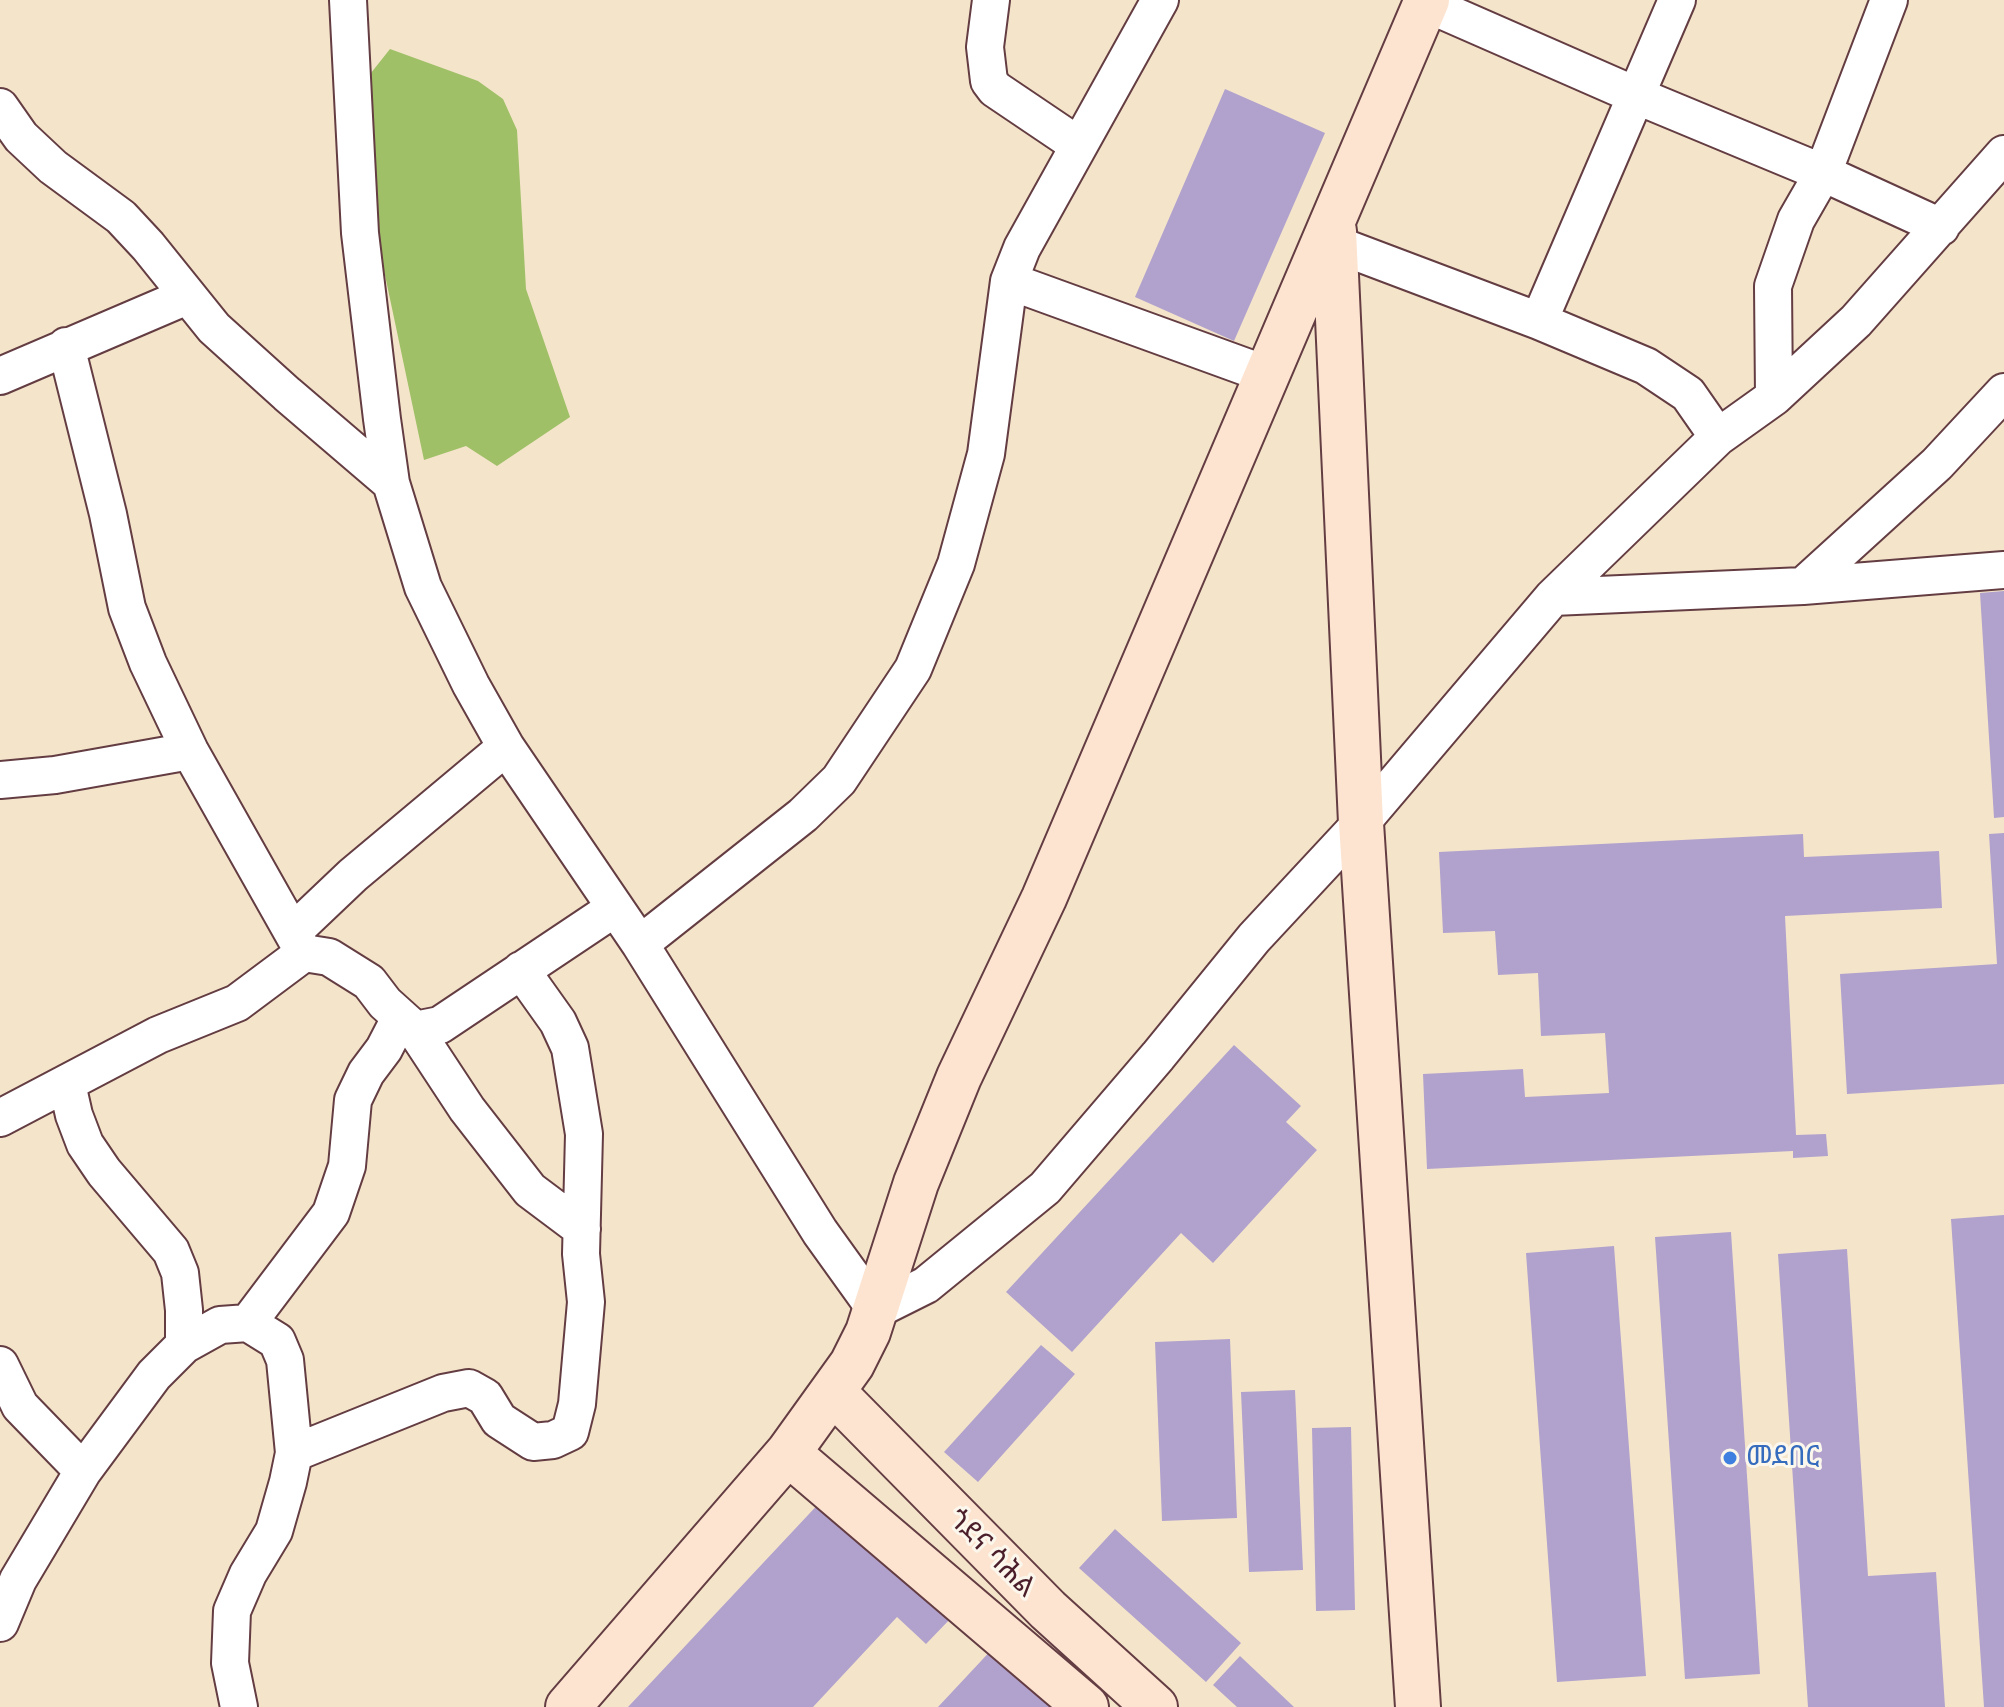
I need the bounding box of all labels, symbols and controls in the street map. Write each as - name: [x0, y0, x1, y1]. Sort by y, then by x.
- place label: መደበር: [1746, 1441, 1820, 1475]
- marker: መደበር: [1721, 1449, 1739, 1467]
- street label: ጎደና ሳሕል: [940, 1503, 1042, 1605]

